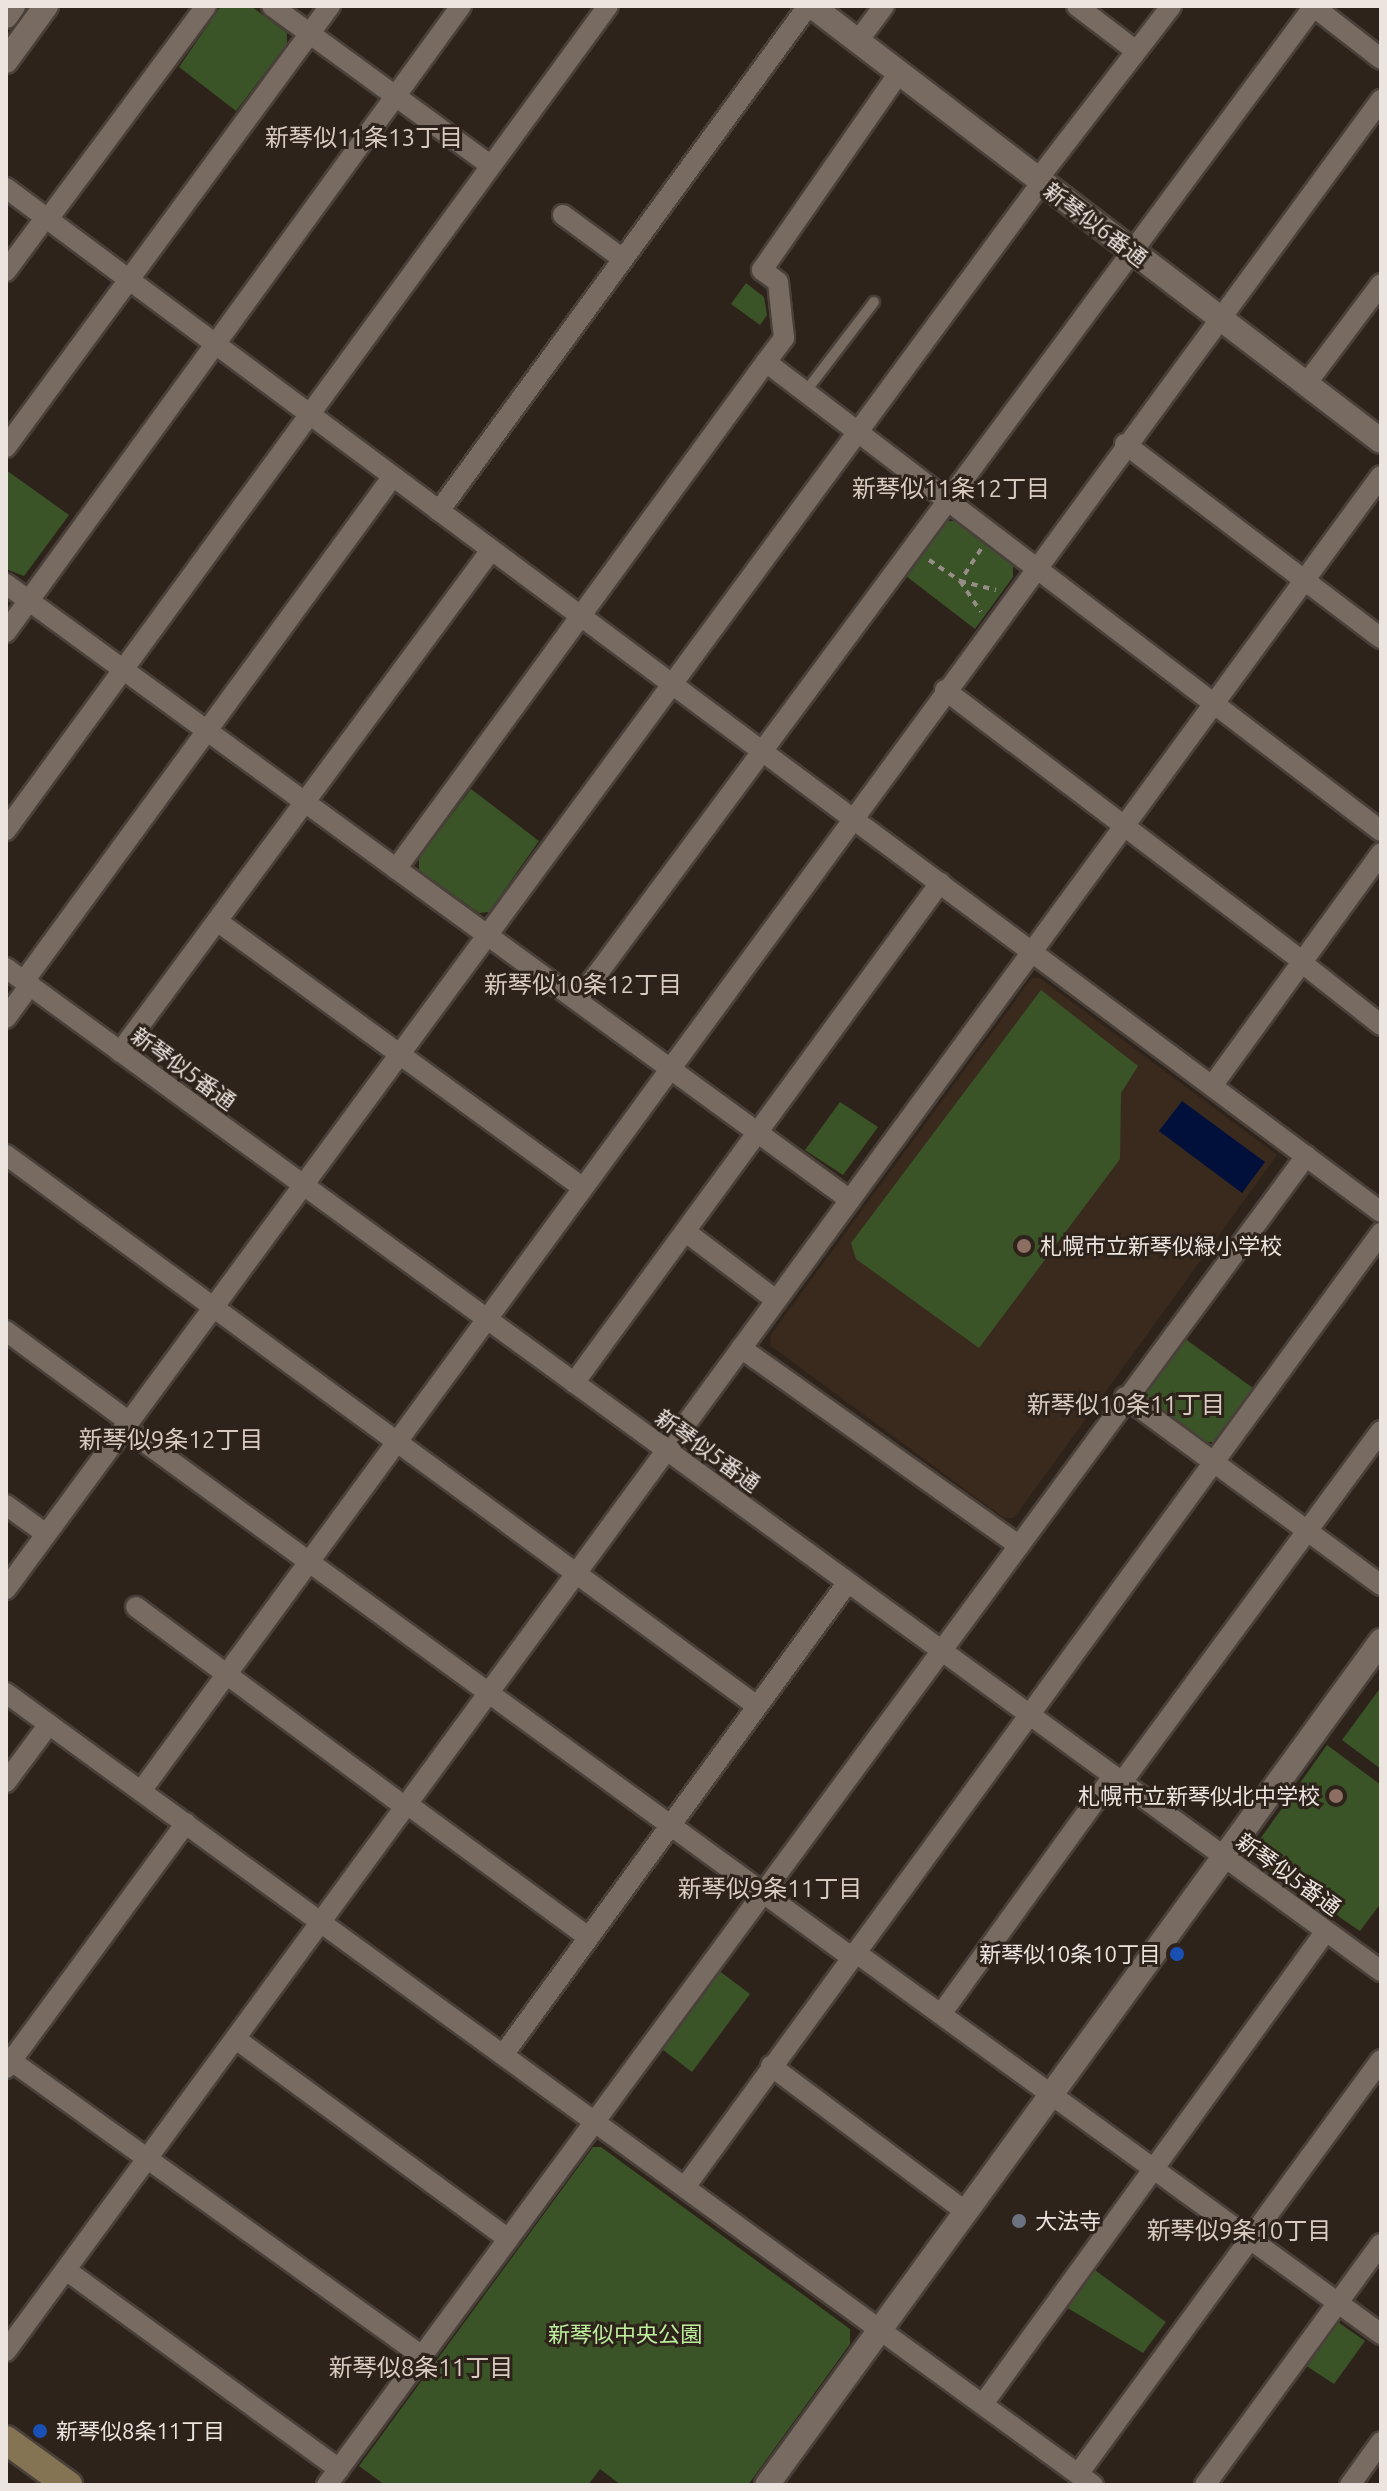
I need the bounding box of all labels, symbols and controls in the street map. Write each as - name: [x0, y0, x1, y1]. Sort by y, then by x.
- district label: 新琴似11条13丁目: [265, 124, 463, 152]
- street label: 新琴似6番通: [1039, 177, 1153, 271]
- district label: 新琴似11条12丁目: [852, 475, 1050, 503]
- district label: 新琴似10条12丁目: [484, 971, 682, 999]
- street label: 新琴似5番通: [127, 1021, 241, 1115]
- place label: 札幌市立新琴似緑小学校: [1040, 1233, 1282, 1259]
- marker: 札幌市立新琴似緑小学校: [1015, 1237, 1033, 1255]
- district label: 新琴似10条11丁目: [1027, 1391, 1225, 1419]
- street label: 新琴似5番通: [651, 1403, 765, 1497]
- district label: 新琴似9条12丁目: [79, 1426, 263, 1454]
- place label: 札幌市立新琴似北中学校: [1078, 1783, 1320, 1809]
- marker: 札幌市立新琴似北中学校: [1327, 1787, 1345, 1805]
- street label: 新琴似5番通: [1232, 1827, 1346, 1921]
- district label: 新琴似9条11丁目: [678, 1875, 862, 1903]
- place label: 新琴似10条10丁目: [979, 1941, 1161, 1967]
- marker: 新琴似10条10丁目: [1168, 1945, 1186, 1963]
- place label: 大法寺: [1035, 2208, 1101, 2234]
- marker: 大法寺: [1010, 2212, 1028, 2230]
- district label: 新琴似9条10丁目: [1147, 2217, 1331, 2245]
- park label: 新琴似中央公園: [548, 2321, 702, 2347]
- district label: 新琴似8条11丁目: [329, 2354, 513, 2382]
- place label: 新琴似8条11丁目: [56, 2418, 225, 2444]
- marker: 新琴似8条11丁目: [31, 2422, 49, 2440]

